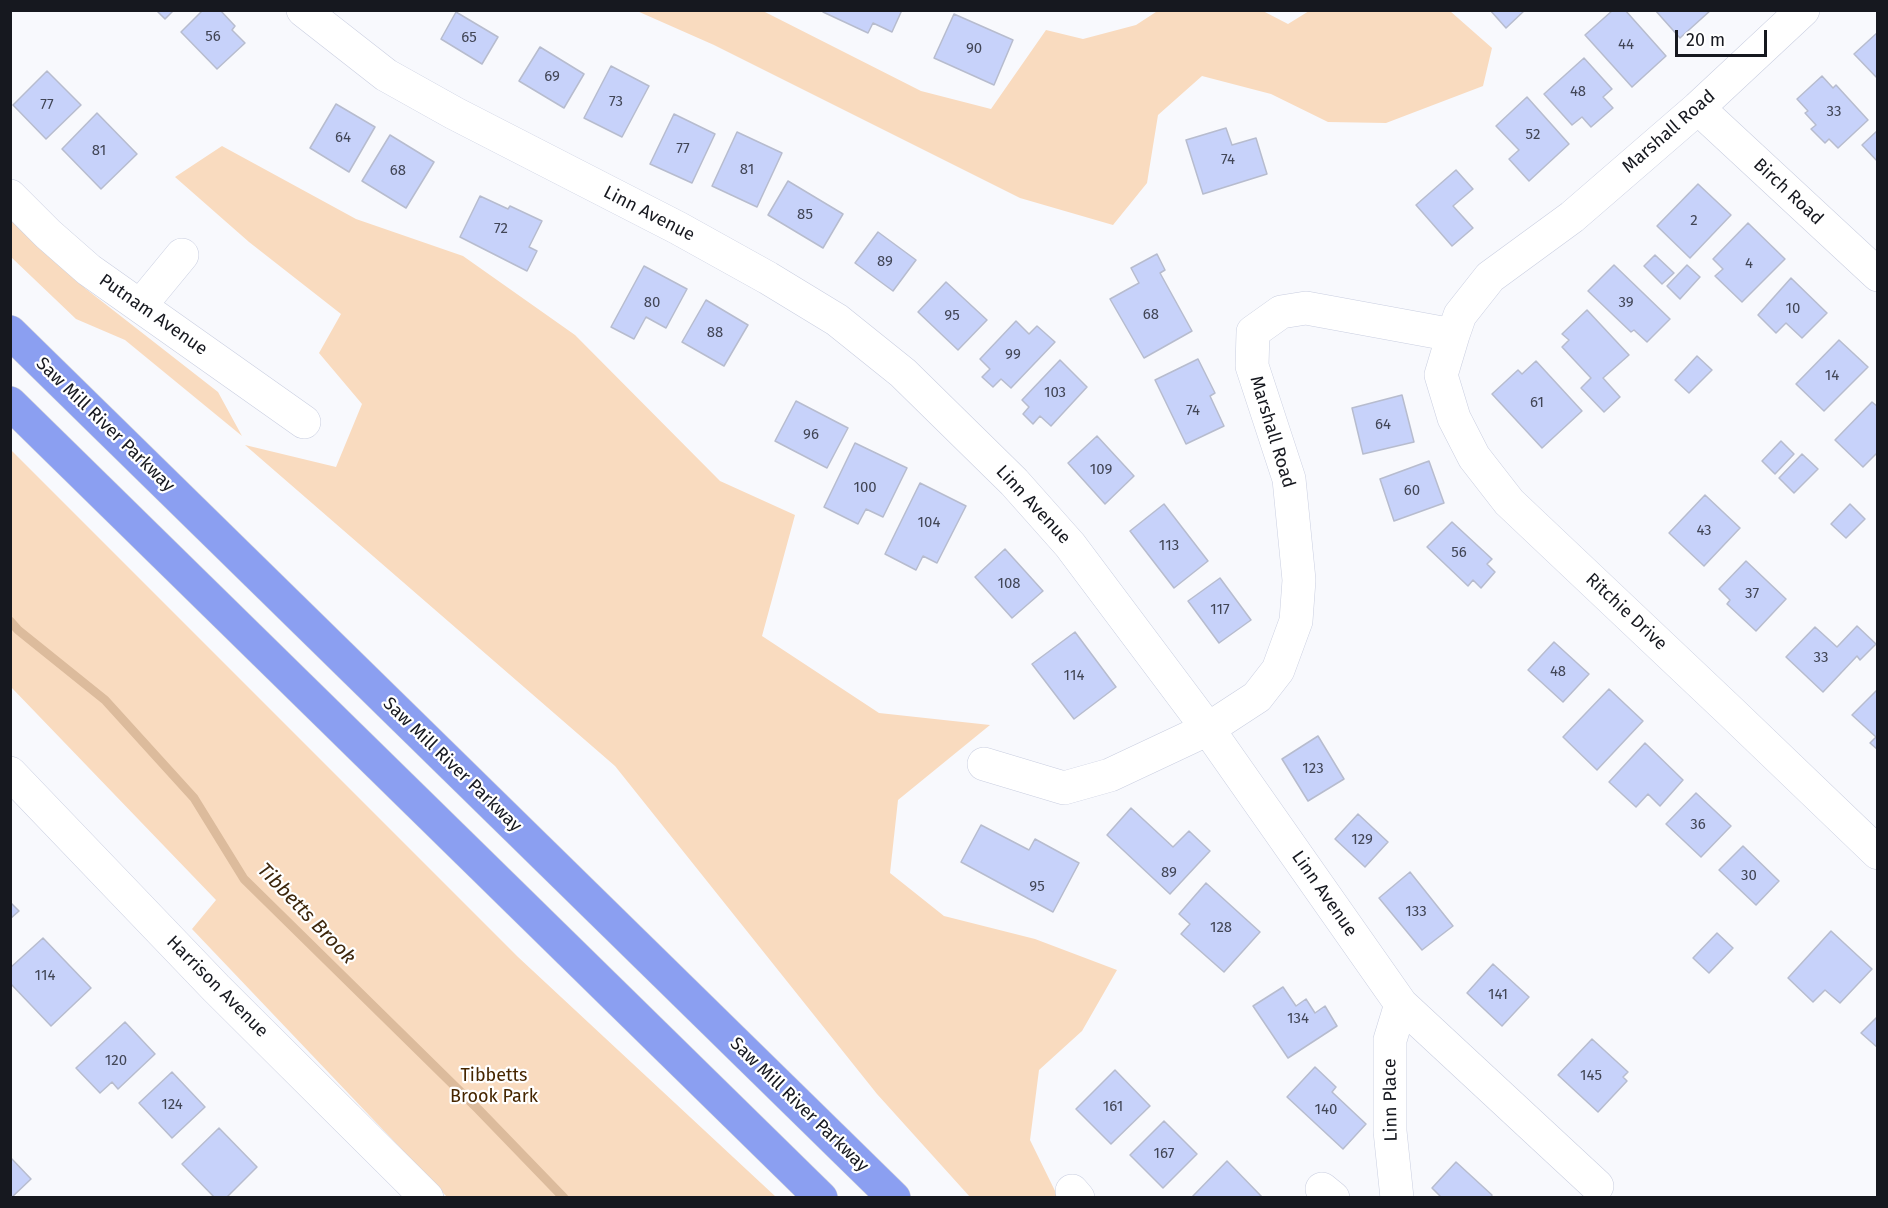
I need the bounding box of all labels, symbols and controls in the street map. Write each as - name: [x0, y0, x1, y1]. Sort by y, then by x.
- scale bar: [1678, 18, 1770, 56]
- house number: 56: [205, 28, 221, 46]
- house number: 65: [461, 29, 477, 47]
- text: 20 m: [1686, 29, 1725, 51]
- house number: 44: [1618, 36, 1634, 54]
- house number: 90: [966, 40, 982, 58]
- house number: 69: [544, 68, 560, 86]
- house number: 48: [1570, 83, 1586, 101]
- street label: Marshall Road: [1618, 86, 1720, 178]
- house number: 73: [609, 93, 623, 111]
- house number: 77: [40, 96, 54, 114]
- house number: 33: [1827, 103, 1841, 121]
- house number: 52: [1526, 126, 1540, 144]
- house number: 64: [335, 129, 351, 147]
- house number: 77: [676, 140, 690, 158]
- house number: 81: [92, 142, 106, 160]
- house number: 74: [1221, 151, 1235, 169]
- street label: Birch Road: [1749, 154, 1827, 230]
- house number: 81: [740, 161, 754, 179]
- house number: 68: [390, 162, 406, 180]
- street label: Linn Avenue: [600, 182, 698, 246]
- house number: 85: [797, 206, 813, 224]
- house number: 2: [1690, 212, 1698, 230]
- house number: 72: [494, 220, 508, 238]
- house number: 89: [877, 253, 893, 271]
- house number: 4: [1745, 255, 1753, 273]
- street label: Putnam Avenue: [95, 270, 211, 360]
- house number: 80: [644, 294, 660, 312]
- house number: 39: [1618, 294, 1634, 312]
- house number: 10: [1786, 300, 1800, 318]
- house number: 68: [1143, 306, 1159, 324]
- house number: 95: [944, 307, 960, 325]
- house number: 88: [707, 324, 723, 342]
- house number: 99: [1005, 346, 1021, 364]
- street label: Saw Mill River Parkway: [31, 353, 179, 497]
- house number: 14: [1825, 367, 1839, 385]
- street label: Marshall Road: [1245, 373, 1299, 491]
- house number: 103: [1044, 384, 1066, 402]
- house number: 61: [1530, 394, 1544, 412]
- house number: 74: [1186, 402, 1200, 420]
- house number: 64: [1375, 416, 1391, 434]
- house number: 96: [803, 426, 819, 444]
- street label: Linn Avenue: [991, 461, 1075, 549]
- house number: 109: [1090, 461, 1112, 479]
- house number: 100: [853, 479, 877, 497]
- house number: 60: [1404, 482, 1420, 500]
- house number: 104: [918, 514, 940, 532]
- house number: 43: [1696, 522, 1712, 540]
- house number: 113: [1159, 537, 1179, 555]
- house number: 56: [1451, 544, 1467, 562]
- street label: Ritchie Drive: [1581, 569, 1671, 655]
- house number: 108: [997, 575, 1021, 593]
- house number: 37: [1745, 585, 1759, 603]
- house number: 117: [1210, 601, 1230, 619]
- house number: 33: [1814, 649, 1828, 667]
- house number: 48: [1550, 663, 1566, 681]
- house number: 114: [1064, 667, 1084, 685]
- street label: Saw Mill River Parkway: [378, 693, 526, 837]
- house number: 123: [1302, 760, 1324, 778]
- house number: 36: [1690, 816, 1706, 834]
- house number: 129: [1351, 831, 1373, 849]
- street label: Linn Avenue: [1287, 847, 1361, 941]
- water label: Tibbetts Brook: [252, 859, 360, 969]
- house number: 89: [1161, 864, 1177, 882]
- house number: 30: [1741, 867, 1757, 885]
- house number: 95: [1029, 878, 1045, 896]
- house number: 133: [1405, 903, 1427, 921]
- house number: 128: [1210, 919, 1232, 937]
- street label: Harrison Avenue: [162, 932, 272, 1042]
- house number: 114: [35, 967, 55, 985]
- house number: 141: [1488, 986, 1508, 1004]
- house number: 134: [1287, 1010, 1309, 1028]
- street label: Saw Mill River Parkway: [725, 1033, 873, 1177]
- house number: 120: [105, 1052, 127, 1070]
- street label: Linn Place: [1379, 1058, 1403, 1142]
- park label: Tibbetts Brook Park: [450, 1065, 538, 1108]
- house number: 145: [1580, 1067, 1602, 1085]
- house number: 124: [161, 1096, 183, 1114]
- house number: 161: [1103, 1098, 1123, 1116]
- house number: 140: [1315, 1101, 1337, 1119]
- house number: 167: [1154, 1145, 1174, 1163]

